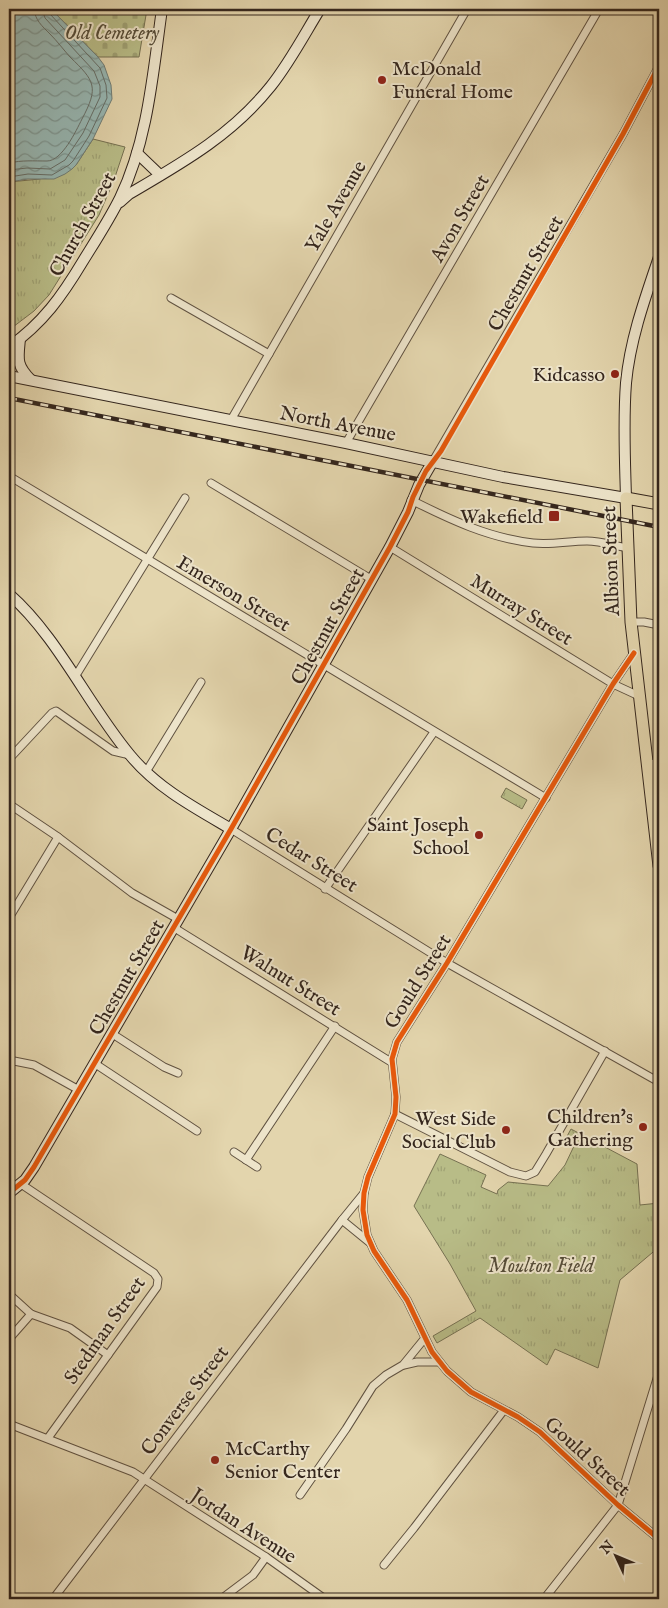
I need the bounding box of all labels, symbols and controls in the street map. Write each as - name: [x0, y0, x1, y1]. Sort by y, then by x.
- park label: Old Cemetery: [65, 21, 160, 46]
- place label: McDonald Funeral Home: [392, 57, 513, 105]
- marker: McDonald Funeral Home: [376, 74, 388, 86]
- street label: Yale Avenue: [300, 156, 373, 257]
- street label: Church Street: [44, 168, 122, 281]
- street label: Avon Street: [425, 170, 495, 268]
- street label: Chestnut Street: [483, 211, 570, 336]
- place label: Kidcasso: [533, 363, 605, 388]
- marker: Kidcasso: [609, 368, 621, 380]
- street label: North Avenue: [278, 401, 398, 448]
- place label: Wakefield: [460, 505, 543, 530]
- street label: Albion Street: [597, 505, 626, 617]
- marker: Wakefield: [547, 509, 561, 523]
- street label: Emerson Street: [172, 551, 295, 638]
- street label: Chestnut Street: [286, 564, 371, 690]
- street label: Murray Street: [465, 569, 577, 652]
- place label: Saint Joseph School: [367, 813, 470, 861]
- street label: Cedar Street: [260, 822, 362, 899]
- marker: Saint Joseph School: [473, 829, 485, 841]
- street label: Chestnut Street: [84, 915, 171, 1040]
- street label: Gould Street: [379, 930, 457, 1034]
- street label: Walnut Street: [235, 941, 345, 1022]
- place label: Children's Gathering: [547, 1105, 634, 1153]
- place label: West Side Social Club: [402, 1107, 496, 1155]
- marker: Children's Gathering: [637, 1121, 649, 1133]
- marker: West Side Social Club: [500, 1124, 512, 1136]
- park label: Moulton Field: [488, 1254, 596, 1279]
- street label: Stedman Street: [59, 1272, 152, 1390]
- street label: Converse Street: [136, 1341, 235, 1461]
- street label: Gould Street: [539, 1412, 635, 1502]
- place label: McCarthy Senior Center: [225, 1437, 341, 1485]
- marker: McCarthy Senior Center: [209, 1454, 221, 1466]
- street label: Jordan Avenue: [184, 1482, 301, 1570]
- north arrow: [590, 1530, 640, 1580]
- text: N: [596, 1537, 618, 1559]

